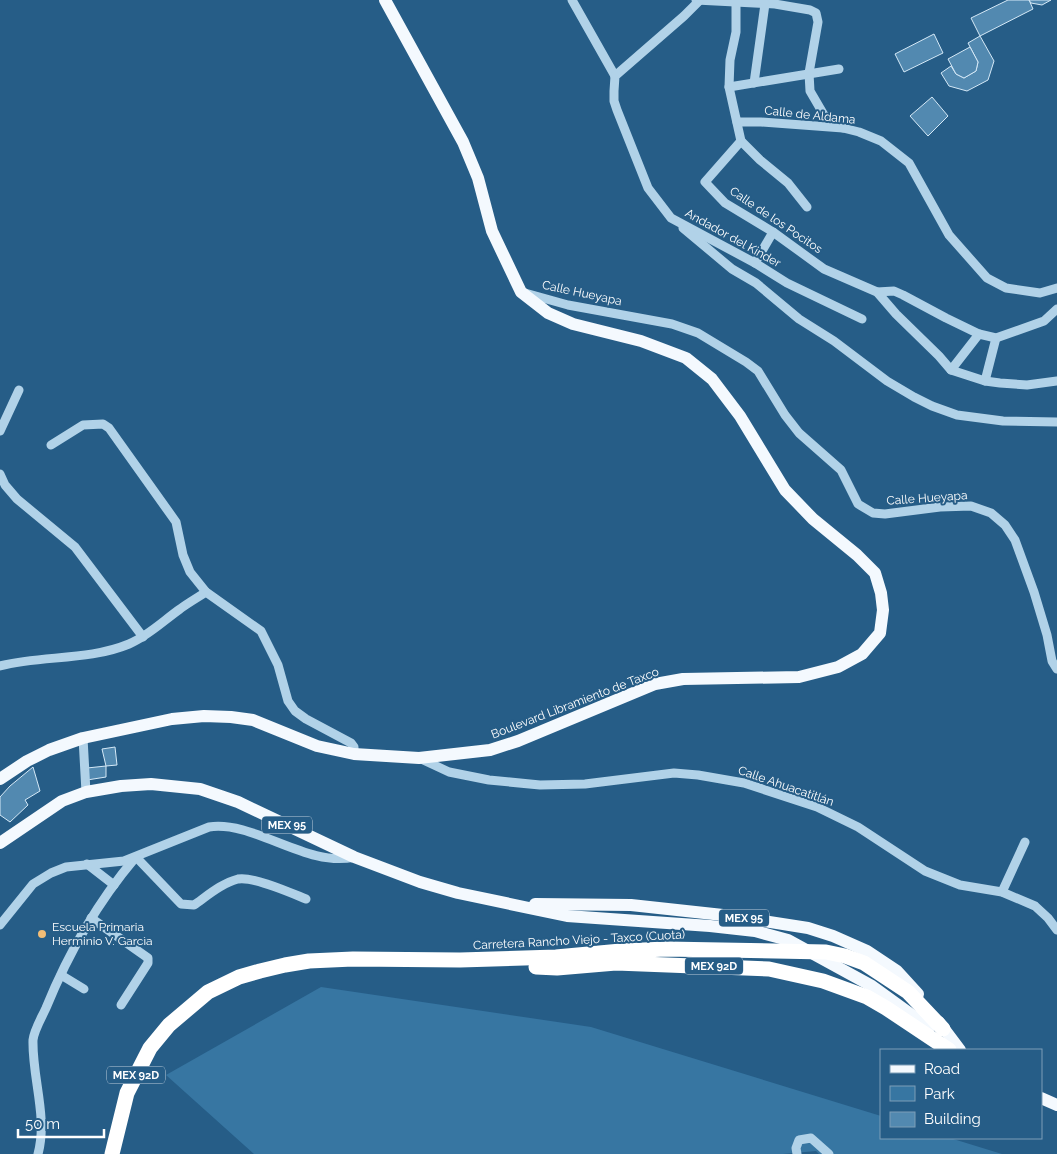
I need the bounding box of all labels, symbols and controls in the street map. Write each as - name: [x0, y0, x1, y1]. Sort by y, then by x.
- street label: Calle de Aldama: [764, 103, 856, 127]
- street label: Calle de los Pocitos: [727, 184, 825, 256]
- street label: Andador del Kinder: [683, 206, 784, 270]
- street label: Calle Hueyapa: [541, 278, 623, 308]
- street label: Calle Hueyapa: [886, 488, 968, 508]
- street label: Boulevard Libramiento de Taxco: [489, 664, 661, 742]
- street label: Calle Ahuacatitlán: [736, 763, 836, 809]
- road number: MEX 95: [262, 816, 312, 834]
- road number: MEX 95: [719, 910, 769, 926]
- place label: Escuela Primaria Herminio V. Garcìa: [52, 920, 153, 948]
- street label: Carretera Rancho Viejo - Taxco (Cuota): [473, 927, 685, 953]
- marker: Escuela Primaria Herminio V. Garcìa: [36, 928, 48, 940]
- road number: MEX 92D: [685, 958, 743, 974]
- legend: [880, 1049, 1042, 1139]
- text: Road: [924, 1060, 960, 1078]
- road number: MEX 92D: [107, 1066, 165, 1084]
- text: Park: [924, 1085, 955, 1103]
- scale bar: [18, 1106, 104, 1138]
- text: Building: [924, 1110, 981, 1128]
- text: 50 m: [25, 1115, 60, 1133]

